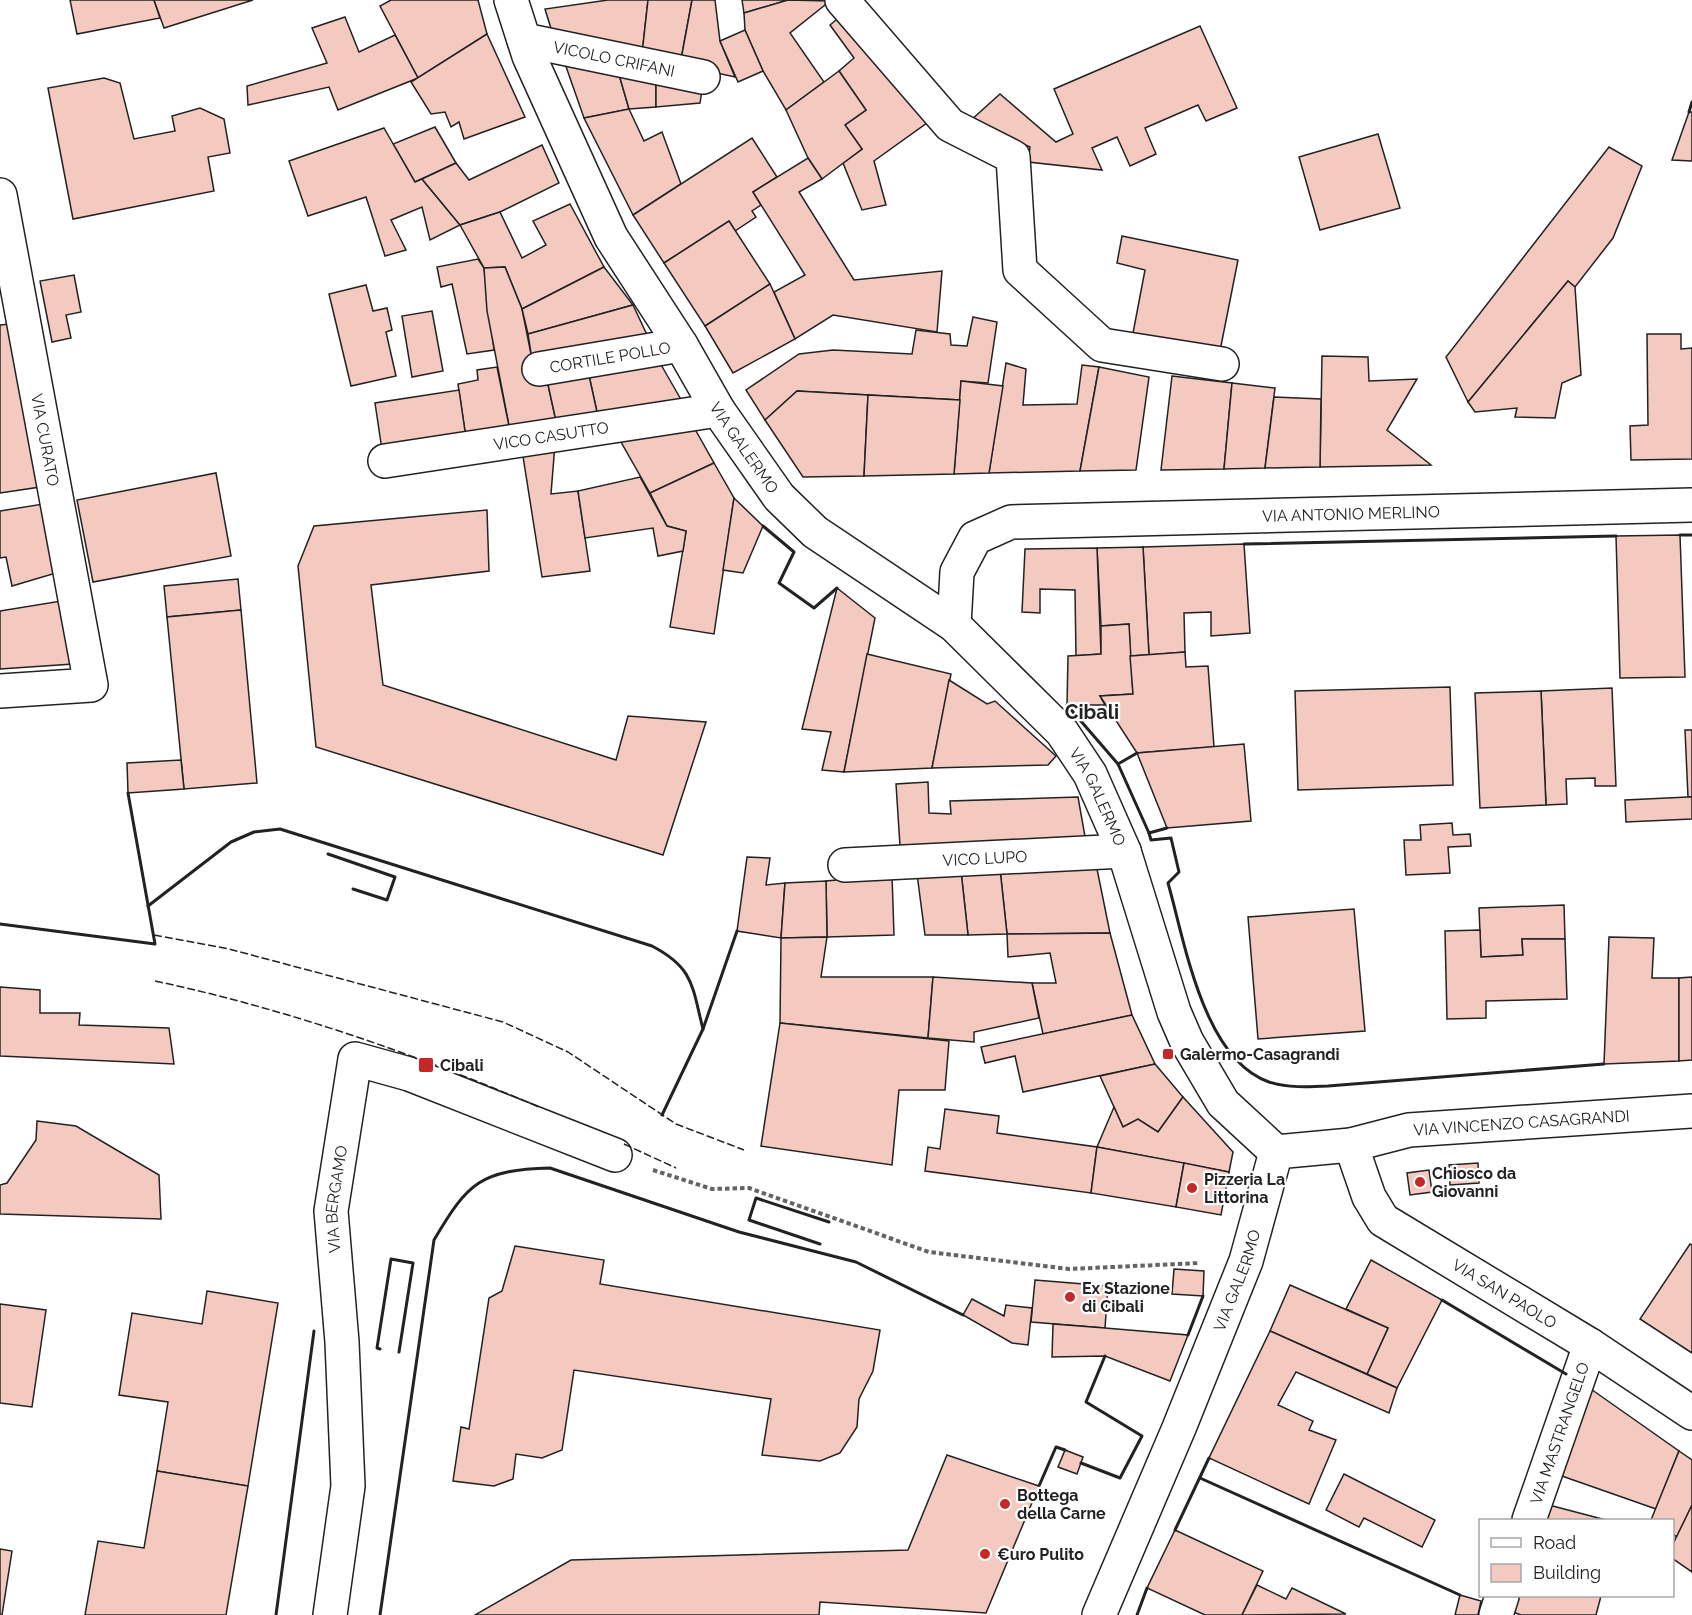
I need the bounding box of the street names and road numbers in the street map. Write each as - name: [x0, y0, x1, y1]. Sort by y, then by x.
- street label: VICOLO CRIFANI: [551, 37, 677, 81]
- street label: CORTILE POLLO: [548, 338, 672, 377]
- street label: VIA CURATO: [27, 392, 63, 488]
- street label: VIA GALERMO: [706, 399, 783, 497]
- street label: VICO CASUTTO: [492, 418, 610, 454]
- street label: VIA ANTONIO MERLINO: [1262, 502, 1440, 526]
- street label: VIA GALERMO: [1065, 744, 1129, 849]
- street label: VICO LUPO: [942, 847, 1028, 870]
- street label: VIA VINCENZO CASAGRANDI: [1413, 1106, 1630, 1140]
- street label: VIA BERGAMO: [322, 1144, 351, 1254]
- street label: VIA GALERMO: [1210, 1228, 1264, 1334]
- street label: VIA SAN PAOLO: [1449, 1255, 1560, 1333]
- street label: VIA MASTRANGELO: [1526, 1360, 1593, 1507]

